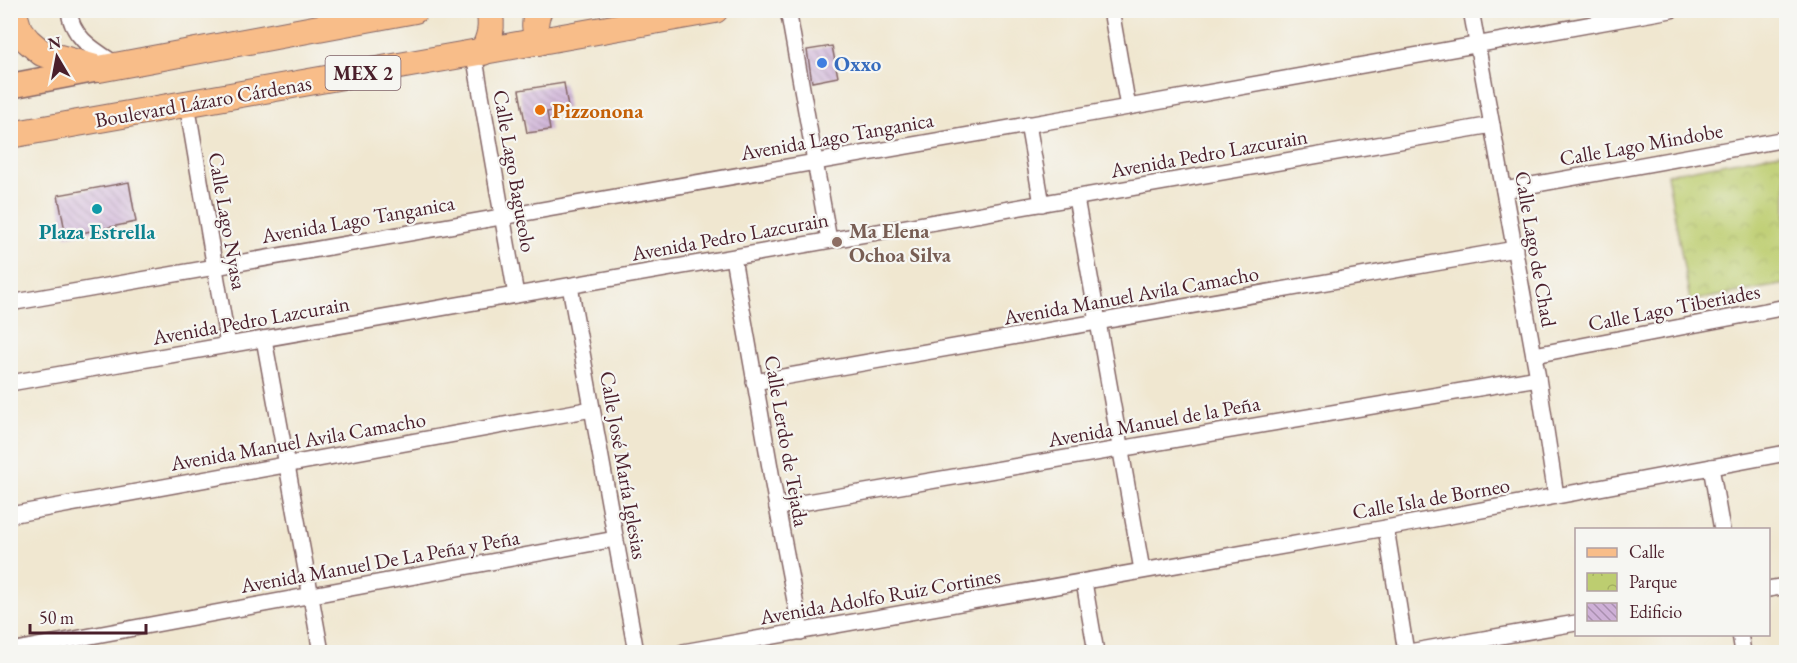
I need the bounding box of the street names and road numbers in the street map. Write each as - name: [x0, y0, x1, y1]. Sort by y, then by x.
- road number: MEX 2: [326, 56, 400, 90]
- street label: Boulevard Lázaro Cárdenas: [93, 69, 314, 133]
- street label: Calle Lago Bagueolo: [487, 88, 543, 254]
- street label: Avenida Lago Tanganica: [737, 106, 936, 166]
- street label: Calle Lago Mindobe: [1557, 116, 1725, 172]
- street label: Avenida Pedro Lazcurain: [1107, 122, 1310, 184]
- street label: Calle Lago Nyasa: [203, 150, 253, 292]
- street label: Calle Lago de Chad: [1509, 169, 1563, 329]
- street label: Avenida Lago Tanganica: [258, 189, 457, 249]
- street label: Avenida Pedro Lazcurain: [628, 205, 831, 267]
- street label: Avenida Manuel Avila Camacho: [1000, 259, 1261, 331]
- street label: Calle Lago Tiberiades: [1586, 277, 1762, 337]
- street label: Avenida Pedro Lazcurain: [149, 289, 352, 351]
- street label: Calle Lerdo de Tejada: [759, 353, 815, 529]
- street label: Calle José María Iglesias: [594, 369, 654, 561]
- street label: Avenida Manuel de la Peña: [1045, 389, 1263, 453]
- street label: Avenida Manuel Avila Camacho: [167, 405, 428, 477]
- street label: Calle Isla de Borneo: [1350, 471, 1512, 525]
- street label: Avenida Manuel De La Peña y Peña: [237, 523, 522, 599]
- street label: Avenida Adolfo Ruiz Cortines: [757, 561, 1003, 631]

